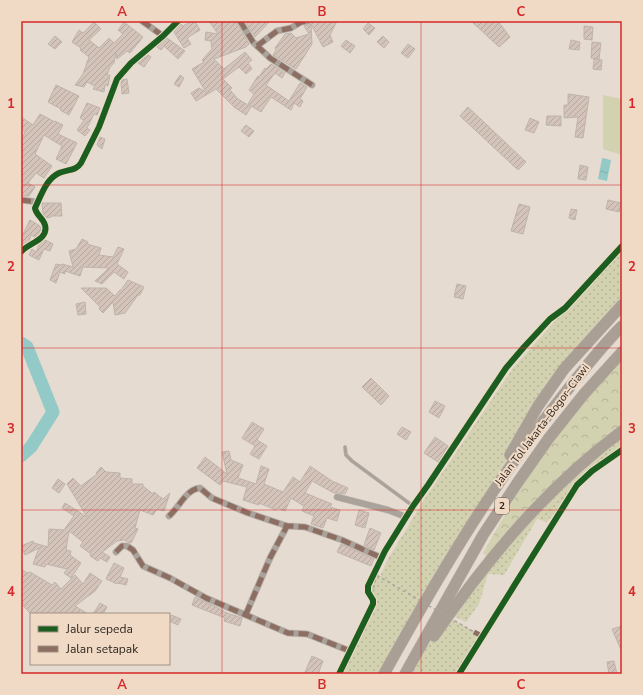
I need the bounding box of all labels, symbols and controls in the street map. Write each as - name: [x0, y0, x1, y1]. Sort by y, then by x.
- text: A: [117, 3, 127, 21]
- text: B: [318, 3, 327, 21]
- text: C: [517, 3, 526, 21]
- text: 1: [7, 95, 15, 113]
- text: 1: [628, 95, 636, 113]
- text: 2: [7, 258, 15, 276]
- text: 2: [628, 258, 636, 276]
- street label: Jalan Tol Jakarta–Bogor–Ciawi: [491, 361, 593, 490]
- text: 3: [7, 420, 15, 438]
- text: 3: [628, 420, 636, 438]
- road number: 2: [495, 498, 509, 514]
- text: 4: [7, 583, 15, 601]
- text: 4: [628, 583, 636, 601]
- legend: [30, 613, 170, 665]
- text: Jalur sepeda: [65, 621, 133, 637]
- text: Jalan setapak: [65, 641, 139, 657]
- text: A: [117, 676, 127, 694]
- text: B: [318, 676, 327, 694]
- text: C: [517, 676, 526, 694]

